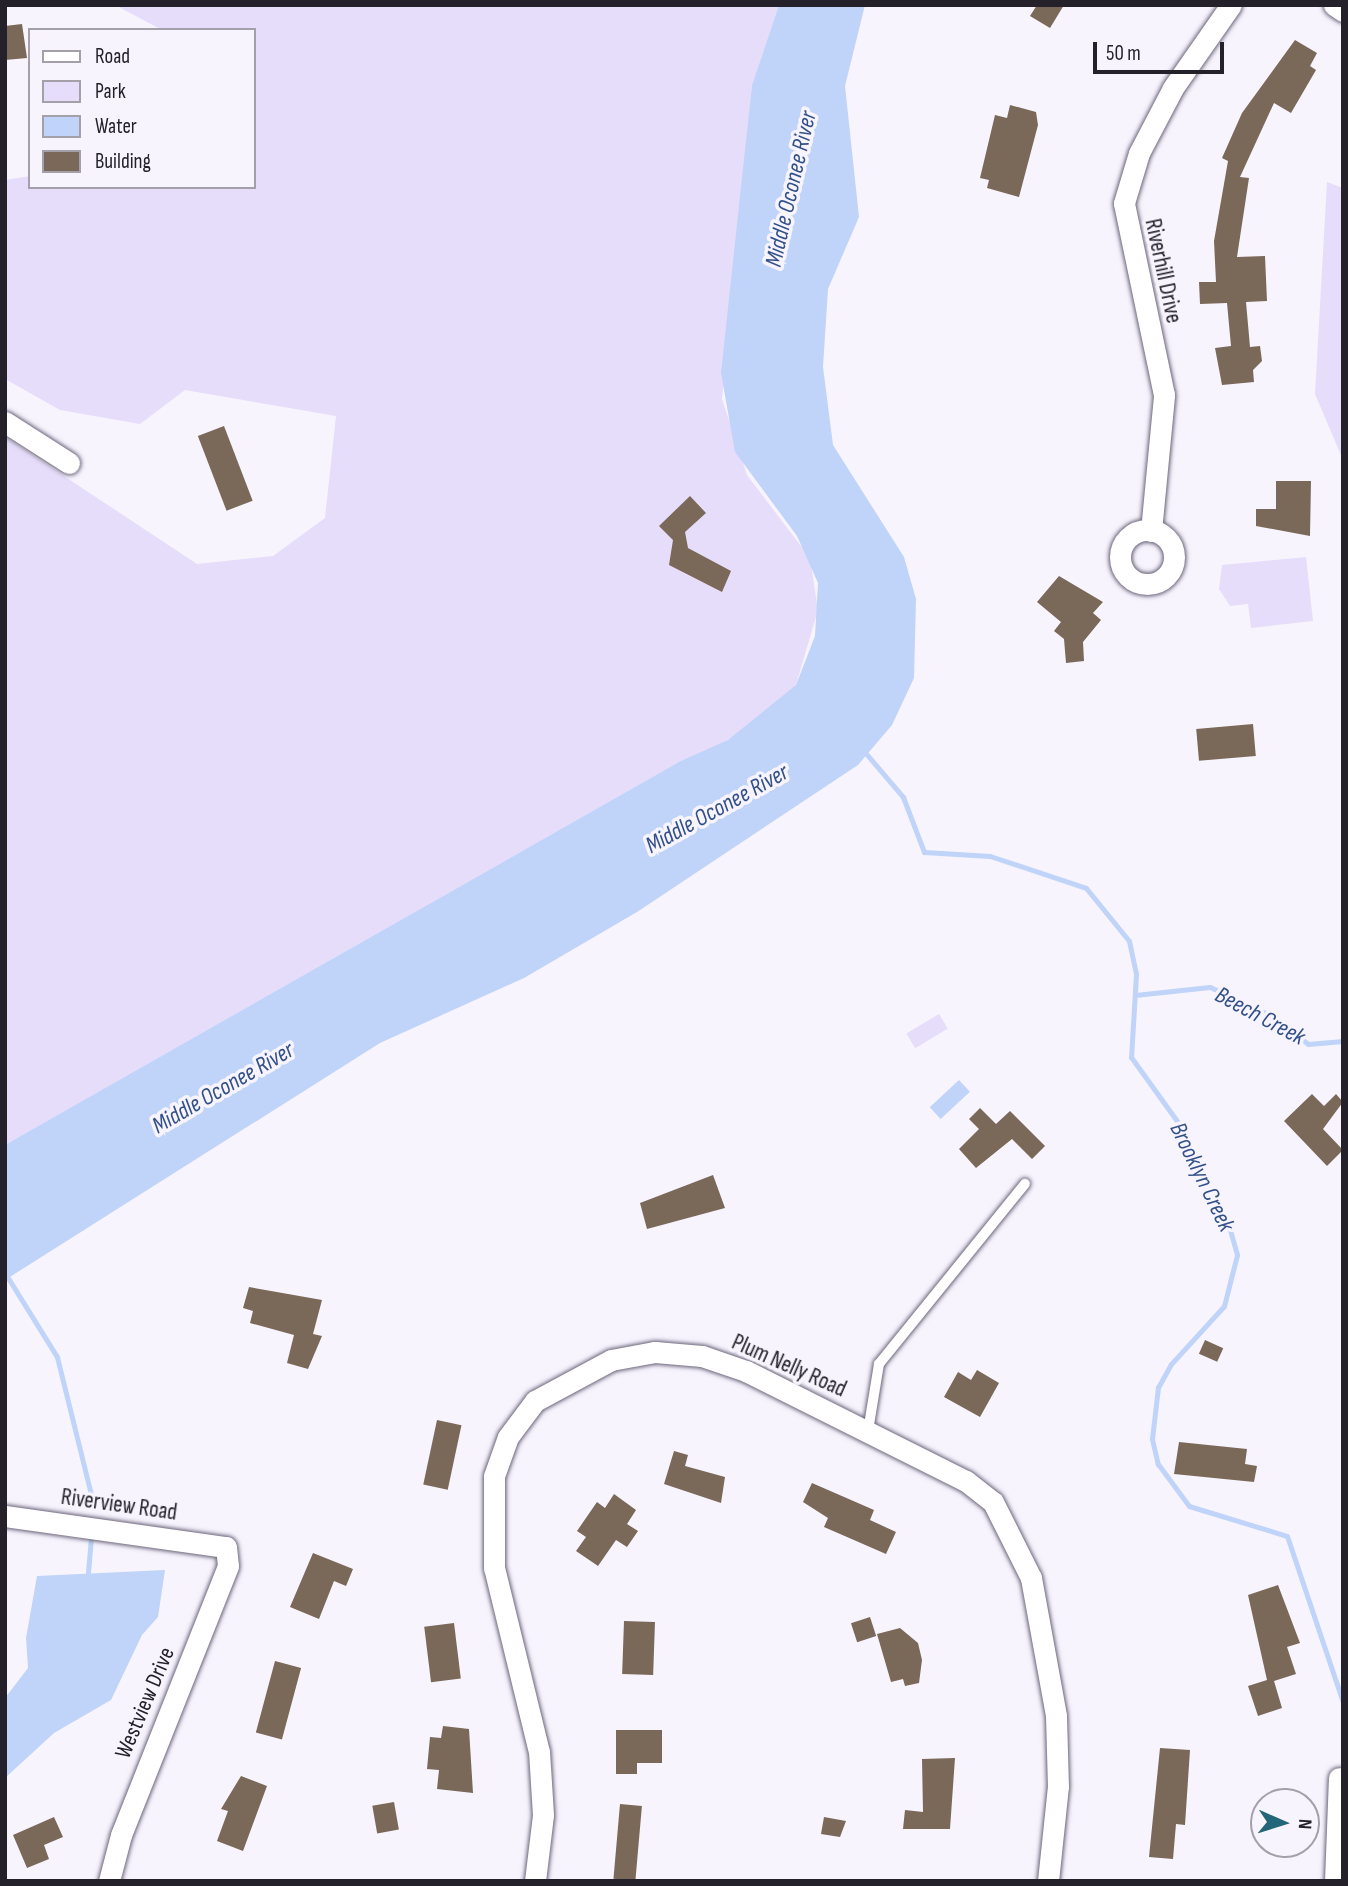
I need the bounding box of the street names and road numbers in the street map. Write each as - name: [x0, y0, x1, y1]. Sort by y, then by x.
- street label: Riverhill Drive: [1138, 216, 1188, 326]
- street label: Plum Nelly Road: [727, 1328, 851, 1404]
- street label: Riverview Road: [59, 1483, 179, 1527]
- street label: Westview Drive: [109, 1643, 181, 1763]

